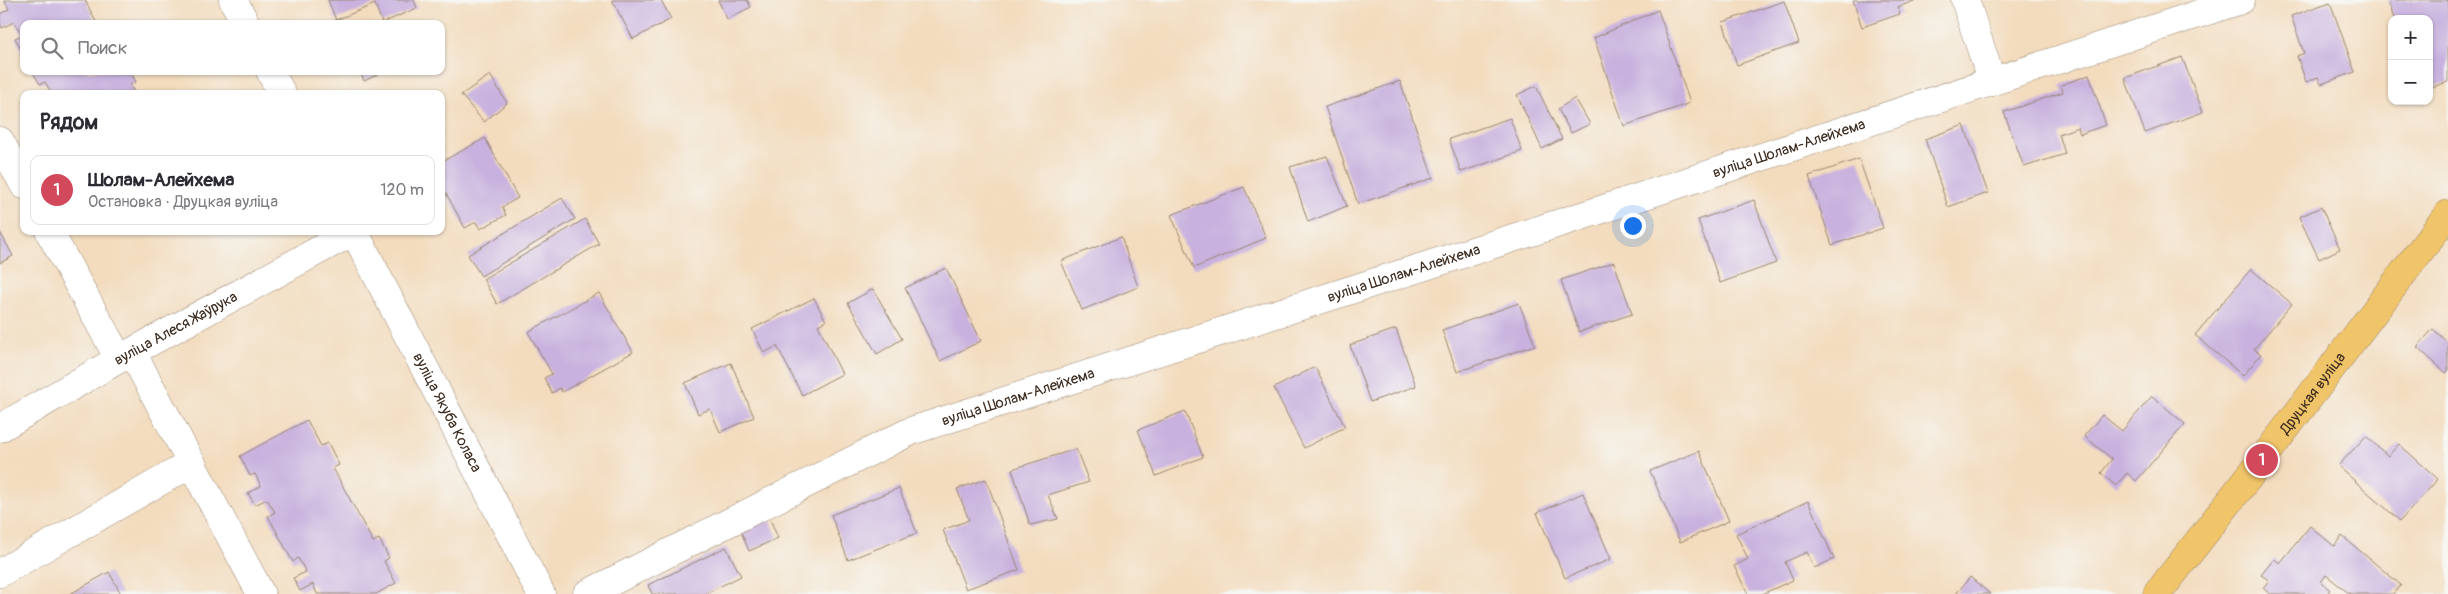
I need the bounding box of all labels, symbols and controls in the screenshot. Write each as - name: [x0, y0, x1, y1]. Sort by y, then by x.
- map controls: [2388, 15, 2433, 105]
- button: +: [2388, 15, 2433, 60]
- search box: [20, 20, 445, 75]
- icon: search: [38, 34, 66, 62]
- text: Поиск: [78, 36, 128, 60]
- button: −: [2388, 60, 2433, 105]
- text: Рядом: [40, 109, 98, 136]
- street label: вуліца Шолам-Алейхема: [1710, 114, 1868, 182]
- text: Шолам-Алейхема: [88, 168, 234, 192]
- text: 1: [54, 180, 60, 200]
- text: 120 m: [380, 180, 424, 200]
- text: Остановка · Друцкая вуліца: [88, 192, 278, 212]
- your location: [1620, 213, 1646, 239]
- street label: вуліца Шолам-Алейхема: [1325, 240, 1482, 306]
- street label: вуліца Алеся Жаўрука: [110, 287, 241, 369]
- street label: Друцкая вуліца: [2275, 348, 2350, 439]
- street label: вуліца Якуба Коласа: [409, 349, 486, 475]
- street label: вуліца Шолам-Алейхема: [939, 363, 1097, 430]
- pin: 1: [2246, 441, 2278, 479]

